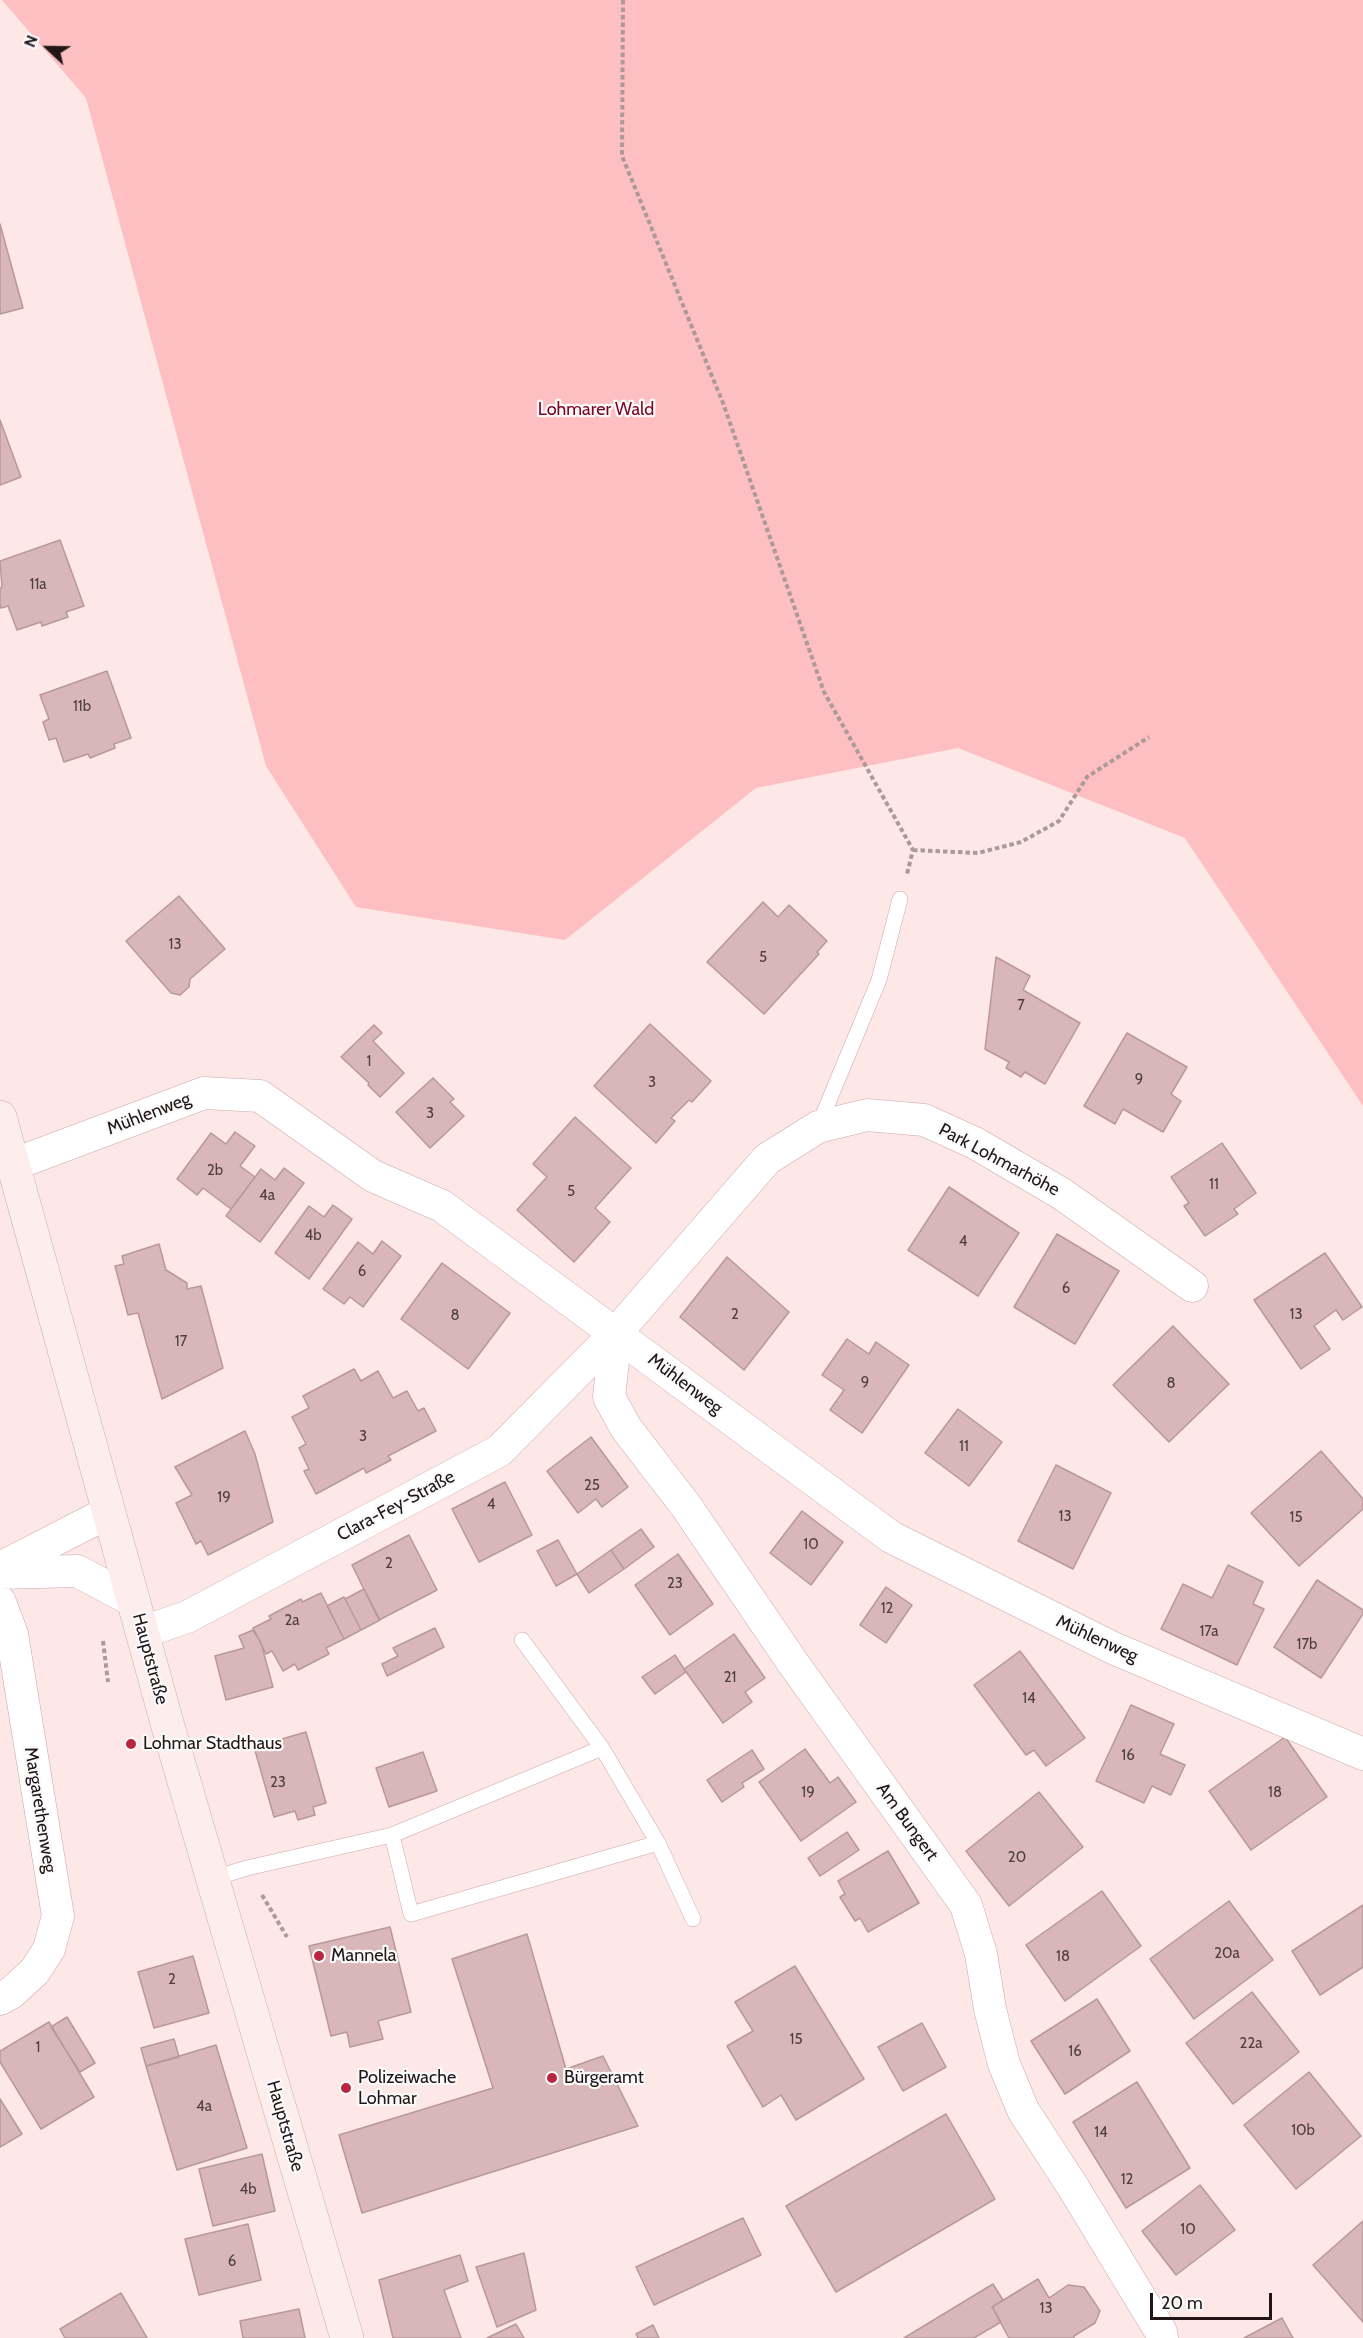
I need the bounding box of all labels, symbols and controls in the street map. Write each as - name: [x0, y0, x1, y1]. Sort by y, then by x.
- north arrow: [18, 18, 78, 78]
- text: N: [20, 32, 42, 50]
- park label: Lohmarer Wald: [538, 399, 654, 421]
- house number: 11a: [30, 576, 46, 594]
- house number: 11b: [73, 698, 91, 716]
- house number: 13: [168, 936, 182, 954]
- house number: 5: [759, 949, 767, 967]
- house number: 7: [1017, 997, 1025, 1015]
- house number: 1: [367, 1053, 371, 1071]
- house number: 9: [1135, 1071, 1143, 1089]
- house number: 3: [648, 1074, 656, 1092]
- street label: Mühlenweg: [104, 1088, 194, 1140]
- house number: 3: [426, 1105, 434, 1123]
- street label: Park Lohmarhöhe: [935, 1119, 1063, 1201]
- house number: 2b: [207, 1162, 223, 1180]
- house number: 11: [1209, 1176, 1219, 1194]
- house number: 5: [567, 1183, 575, 1201]
- house number: 4a: [259, 1187, 275, 1205]
- house number: 4b: [305, 1227, 321, 1245]
- house number: 4: [959, 1233, 967, 1251]
- house number: 6: [358, 1263, 366, 1281]
- house number: 6: [1062, 1280, 1070, 1298]
- house number: 2: [731, 1306, 739, 1324]
- house number: 13: [1289, 1306, 1303, 1324]
- house number: 8: [450, 1307, 460, 1325]
- house number: 17: [175, 1333, 187, 1351]
- street label: Mühlenweg: [643, 1349, 727, 1419]
- house number: 9: [861, 1374, 869, 1392]
- house number: 8: [1166, 1375, 1176, 1393]
- house number: 3: [359, 1428, 367, 1446]
- house number: 11: [959, 1438, 969, 1456]
- street label: Clara-Fey-Straße: [334, 1466, 458, 1546]
- house number: 25: [584, 1477, 600, 1495]
- house number: 19: [217, 1489, 231, 1507]
- house number: 4: [487, 1496, 495, 1514]
- house number: 13: [1058, 1508, 1072, 1526]
- house number: 15: [1289, 1509, 1303, 1527]
- house number: 10: [803, 1536, 819, 1554]
- house number: 2: [385, 1555, 393, 1573]
- house number: 23: [667, 1575, 683, 1593]
- house number: 12: [881, 1600, 893, 1618]
- street label: Hauptstraße: [127, 1611, 173, 1707]
- street label: Mühlenweg: [1053, 1611, 1141, 1667]
- house number: 2a: [284, 1612, 300, 1630]
- house number: 17a: [1199, 1623, 1219, 1641]
- house number: 17b: [1297, 1636, 1317, 1654]
- house number: 21: [724, 1669, 736, 1687]
- house number: 14: [1022, 1690, 1036, 1708]
- place label: Lohmar Stadthaus: [143, 1733, 282, 1755]
- marker: Lohmar Stadthaus: [124, 1737, 138, 1751]
- street label: Margarethenweg: [19, 1746, 61, 1874]
- house number: 16: [1121, 1747, 1135, 1765]
- house number: 23: [270, 1774, 286, 1792]
- street label: Am Bungert: [872, 1779, 942, 1865]
- house number: 19: [801, 1784, 815, 1802]
- house number: 18: [1268, 1784, 1282, 1802]
- house number: 20: [1008, 1849, 1026, 1867]
- place label: Mannela: [331, 1945, 396, 1967]
- house number: 20a: [1214, 1945, 1240, 1963]
- house number: 18: [1056, 1948, 1070, 1966]
- marker: Mannela: [312, 1949, 326, 1963]
- house number: 2: [168, 1971, 176, 1989]
- house number: 15: [789, 2031, 803, 2049]
- house number: 22a: [1240, 2035, 1262, 2053]
- house number: 1: [36, 2039, 40, 2057]
- house number: 16: [1068, 2043, 1082, 2061]
- place label: Polizeiwache Lohmar: [358, 2067, 456, 2110]
- place label: Bürgeramt: [564, 2067, 644, 2089]
- marker: Bürgeramt: [545, 2071, 559, 2085]
- street label: Hauptstraße: [262, 2078, 308, 2174]
- marker: Polizeiwache Lohmar: [339, 2081, 353, 2095]
- house number: 4a: [196, 2098, 212, 2116]
- house number: 10b: [1291, 2122, 1315, 2140]
- house number: 14: [1094, 2124, 1108, 2142]
- house number: 12: [1121, 2171, 1133, 2189]
- house number: 4b: [240, 2181, 256, 2199]
- house number: 10: [1180, 2221, 1196, 2239]
- house number: 6: [228, 2253, 236, 2271]
- scale bar: [1153, 2281, 1274, 2319]
- text: 20 m: [1161, 2292, 1203, 2314]
- house number: 13: [1039, 2300, 1053, 2318]

